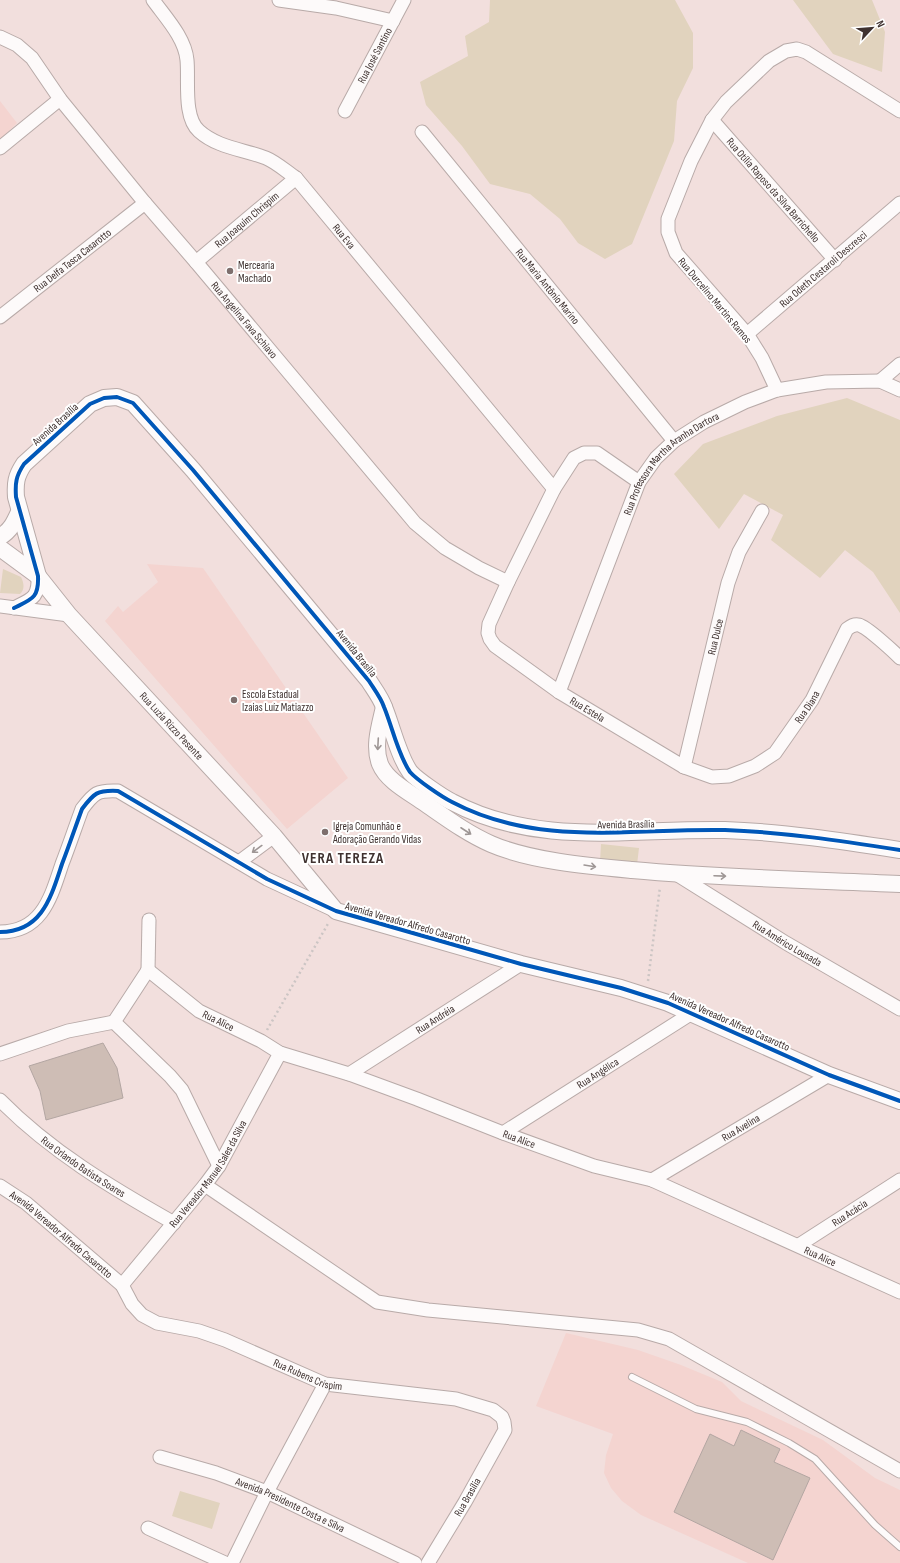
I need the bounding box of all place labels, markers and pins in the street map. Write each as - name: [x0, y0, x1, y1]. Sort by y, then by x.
- place label: Mercearia Machado: [238, 259, 274, 285]
- marker: Mercearia Machado: [225, 266, 235, 276]
- place label: Escola Estadual Izaias Luíz Matiazzo: [242, 688, 314, 714]
- marker: Escola Estadual Izaias Luíz Matiazzo: [229, 695, 239, 705]
- place label: Igreja Comunhão e Adoração Gerando Vidas: [332, 820, 421, 846]
- marker: Igreja Comunhão e Adoração Gerando Vidas: [320, 827, 330, 837]

